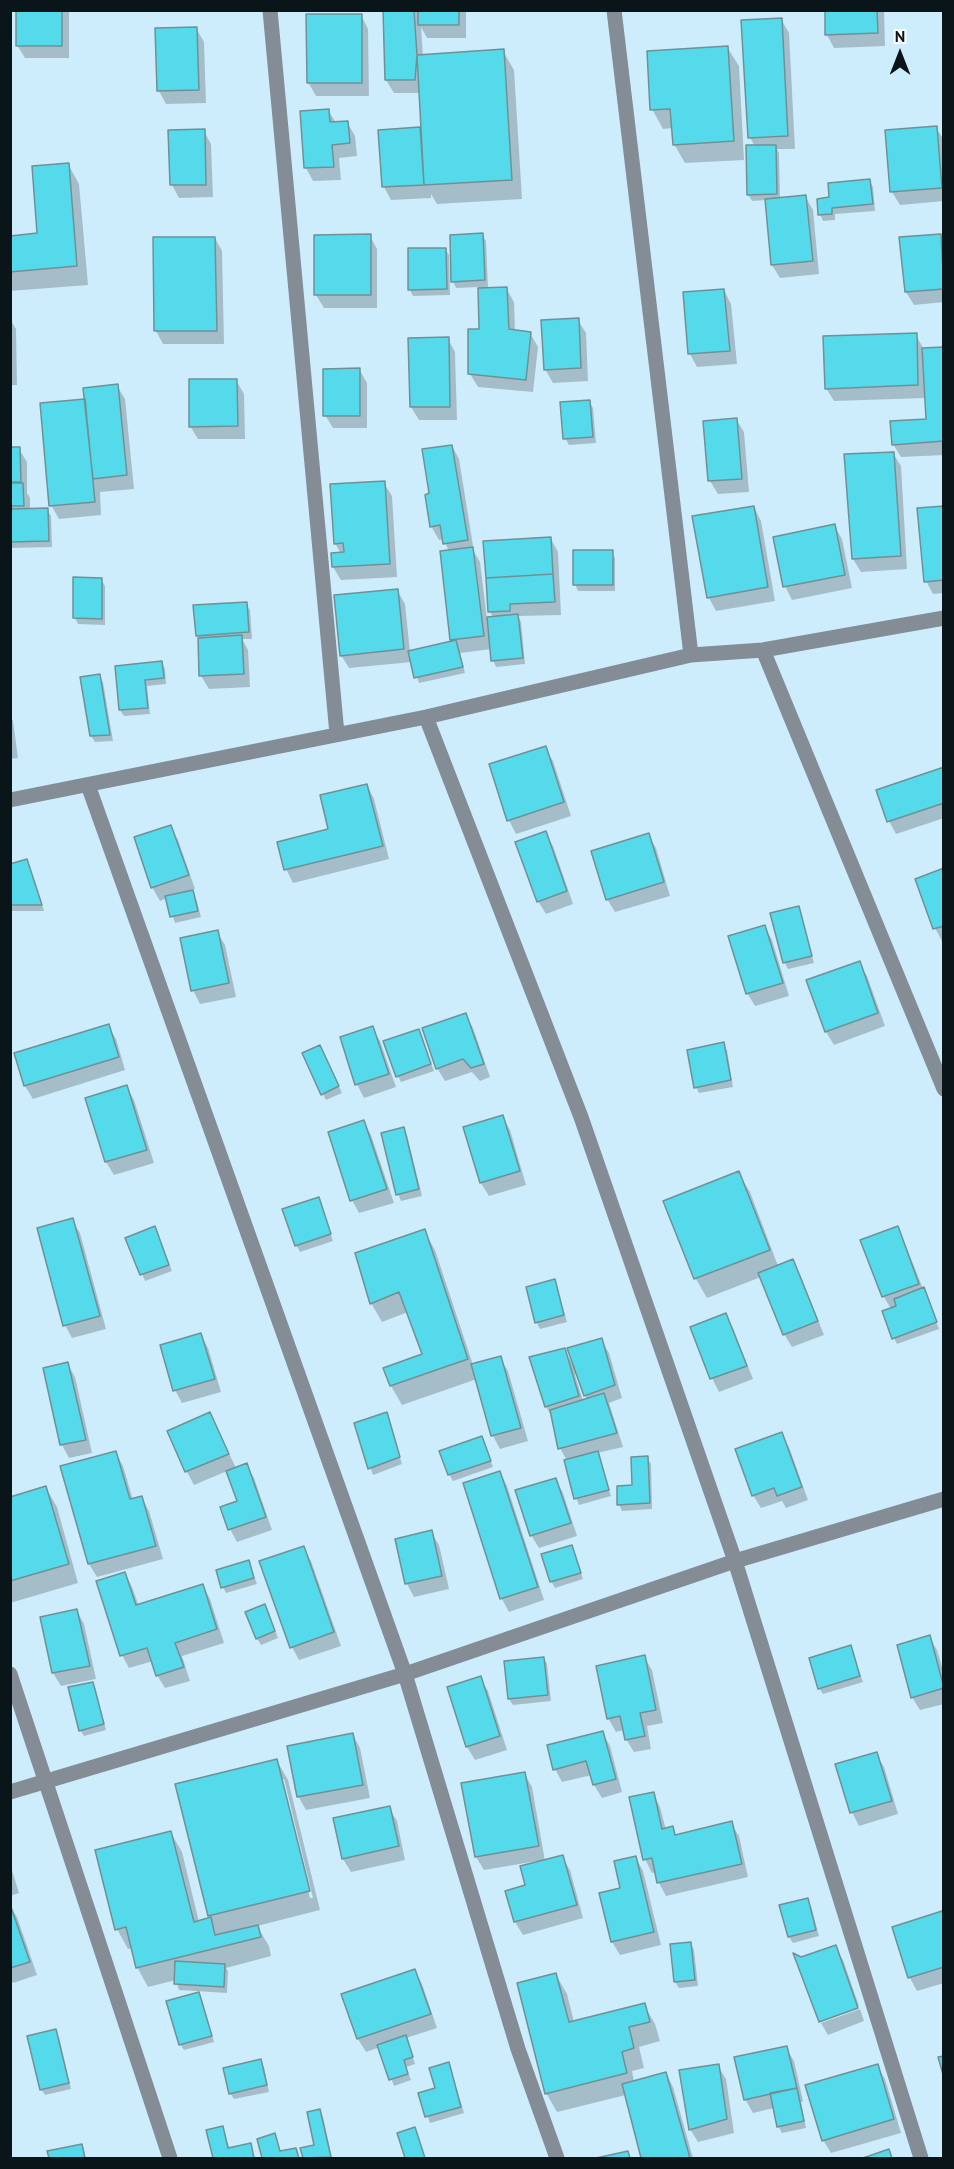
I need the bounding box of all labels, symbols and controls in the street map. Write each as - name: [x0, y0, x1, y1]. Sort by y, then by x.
- north arrow: [870, 24, 930, 84]
- text: N: [895, 26, 905, 46]

